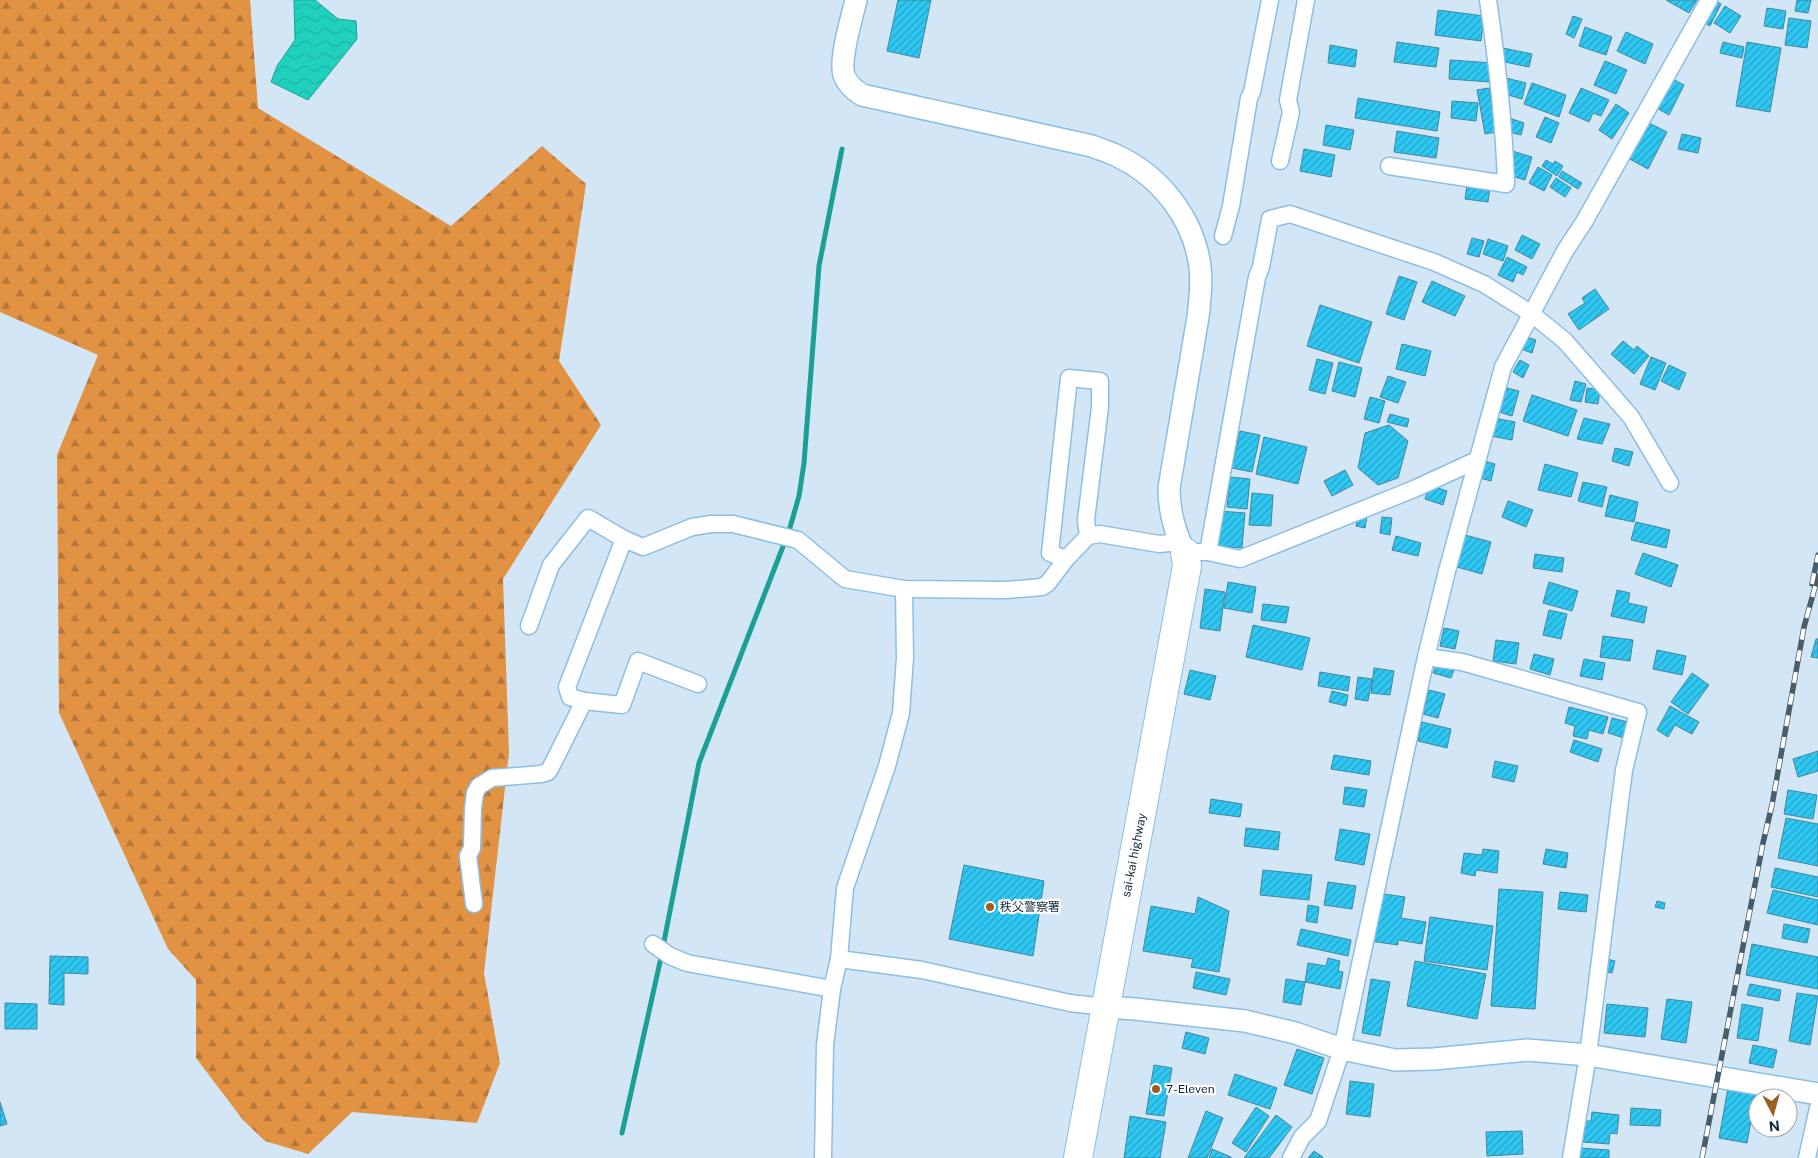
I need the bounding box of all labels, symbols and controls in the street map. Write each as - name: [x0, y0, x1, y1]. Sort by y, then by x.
- street label: sai-kai highway: [1119, 811, 1149, 898]
- place label: 秩父警察署: [1000, 900, 1060, 914]
- marker: 秩父警察署: [984, 901, 996, 913]
- place label: 7-Eleven: [1166, 1082, 1215, 1096]
- marker: 7-Eleven: [1150, 1083, 1162, 1095]
- north arrow: [1748, 1088, 1798, 1138]
- text: N: [1768, 1117, 1781, 1134]

